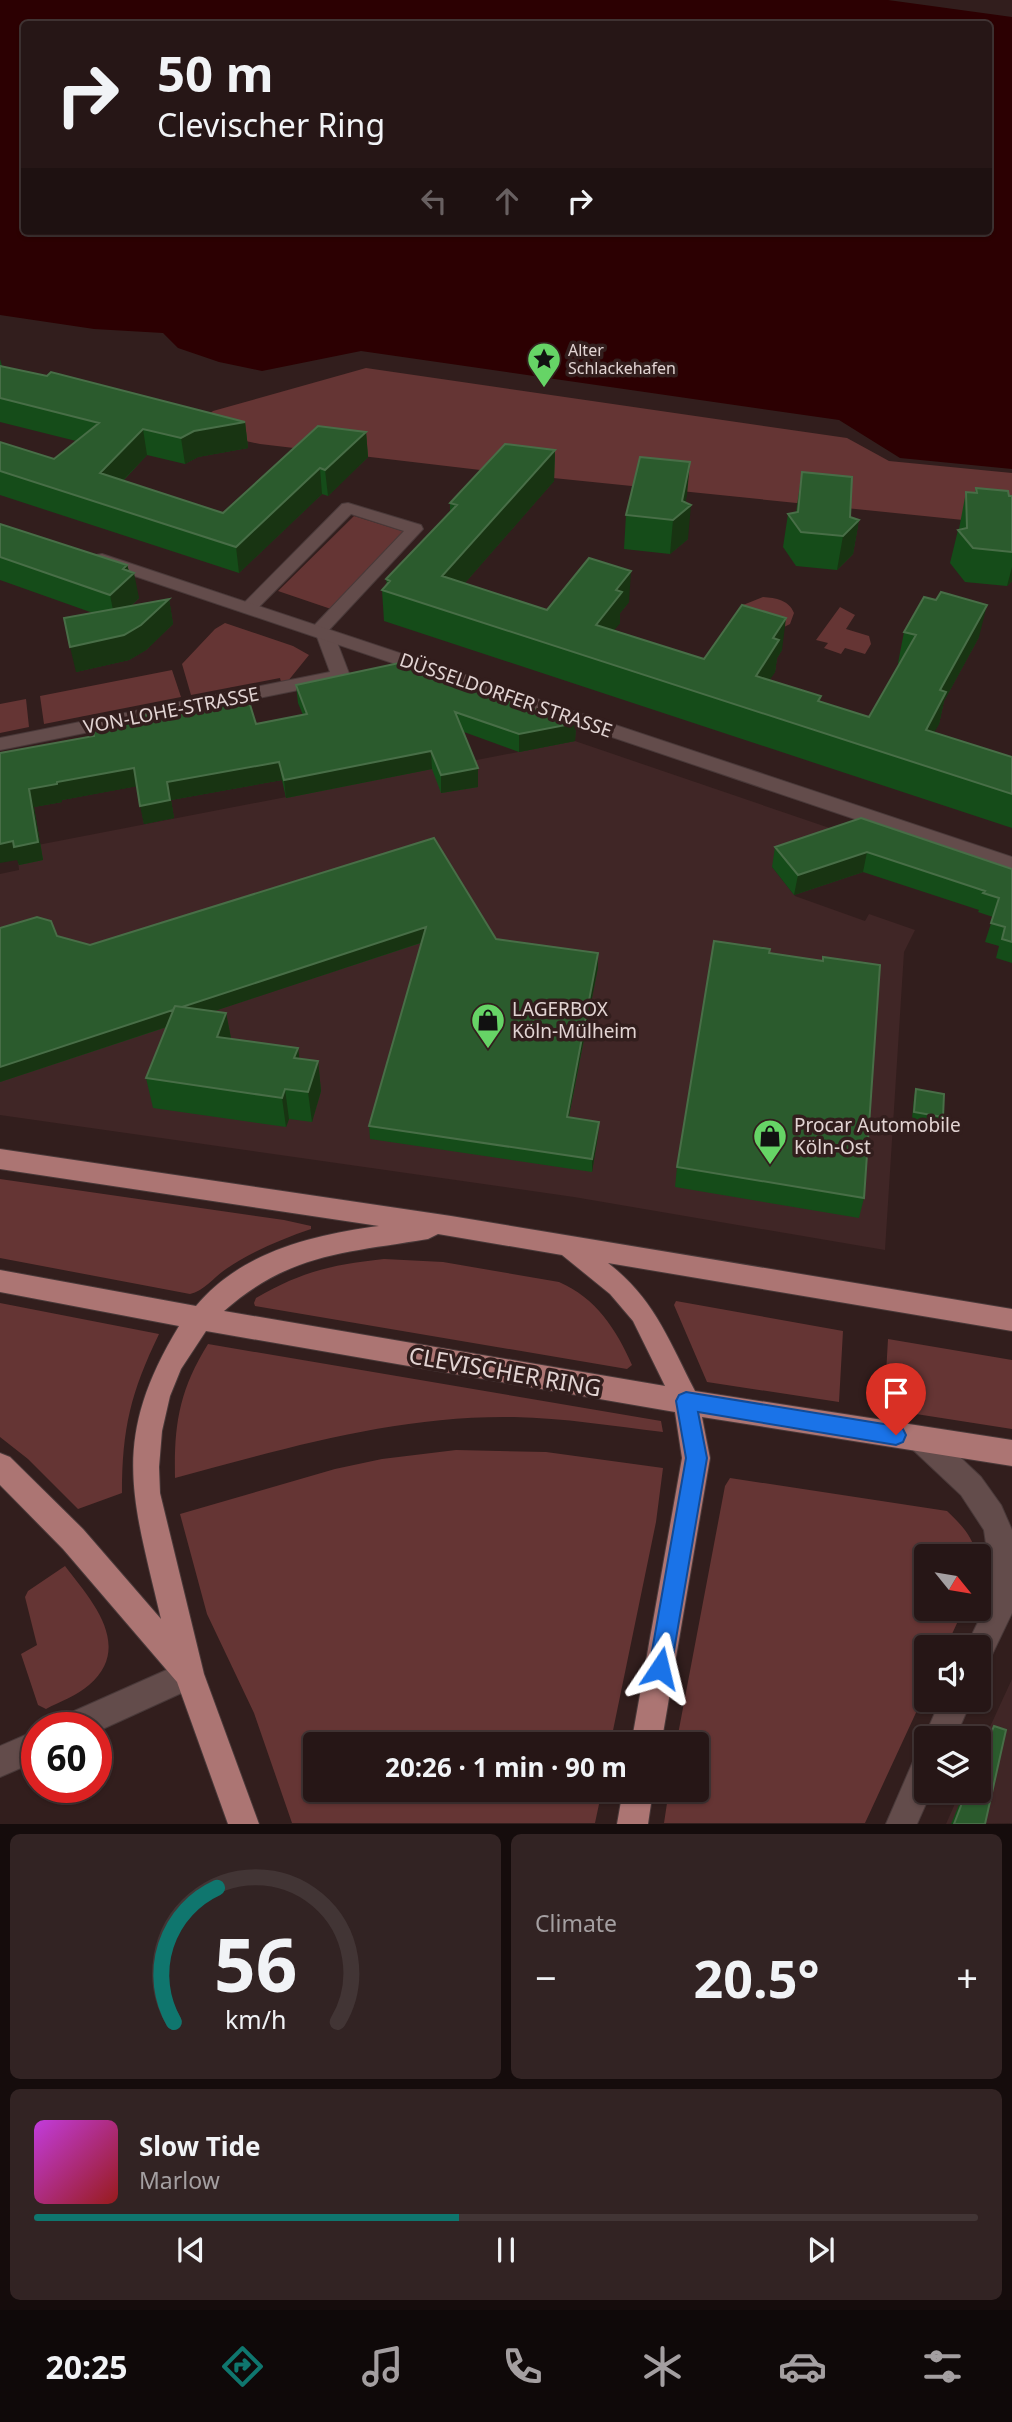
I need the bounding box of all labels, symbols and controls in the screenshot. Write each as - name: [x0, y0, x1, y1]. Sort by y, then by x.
- text: 50 m: [157, 40, 274, 106]
- icon: right: [42, 49, 133, 140]
- text: Clevischer Ring: [157, 103, 385, 146]
- icon: left: [415, 182, 453, 220]
- icon: ahead: [488, 182, 526, 220]
- icon: right: [561, 182, 599, 220]
- place label: Alter Schlackehafen: [568, 339, 676, 379]
- place icon: Alter Schlackehafen: [525, 340, 563, 389]
- street label: DÜSSELDORFER STRASSE: [396, 646, 616, 744]
- street label: VON-LOHE-STRASSE: [81, 680, 261, 740]
- place label: LAGERBOX Köln-Mülheim: [512, 996, 637, 1044]
- shop icon: LAGERBOX Köln-Mülheim: [469, 1001, 507, 1050]
- place label: Procar Automobile Köln-Ost: [794, 1112, 961, 1160]
- shop icon: Procar Automobile Köln-Ost: [751, 1117, 789, 1166]
- street label: CLEVISCHER RING: [407, 1338, 604, 1404]
- pin: [866, 1363, 926, 1435]
- icon: arrive: [877, 1374, 915, 1412]
- north arrow: [914, 1544, 990, 1620]
- map controls: [914, 1544, 991, 1803]
- position arrow: [623, 1631, 697, 1705]
- button: sound: [914, 1635, 991, 1712]
- speed limit sign: 60: [21, 1712, 112, 1803]
- button: layers: [914, 1726, 991, 1803]
- text: 20:26 · 1 min · 90 m: [385, 1749, 627, 1785]
- text: Climate: [535, 1907, 617, 1939]
- text: 56: [214, 1915, 297, 2014]
- text: 20.5°: [694, 1942, 819, 2013]
- text: −: [535, 1951, 557, 2003]
- text: +: [956, 1951, 978, 2003]
- text: km/h: [225, 2002, 286, 2036]
- text: Slow Tide: [139, 2128, 261, 2164]
- text: Marlow: [139, 2164, 220, 2196]
- icon: previous: [172, 2231, 210, 2269]
- icon: pause: [487, 2231, 525, 2269]
- icon: next: [802, 2231, 840, 2269]
- icon: directions: [218, 2342, 267, 2391]
- icon: music: [358, 2342, 407, 2391]
- icon: phone: [498, 2342, 547, 2391]
- icon: climate: [638, 2342, 687, 2391]
- icon: car: [778, 2342, 827, 2391]
- icon: filters: [918, 2342, 967, 2391]
- text: 20:25: [45, 2345, 128, 2388]

